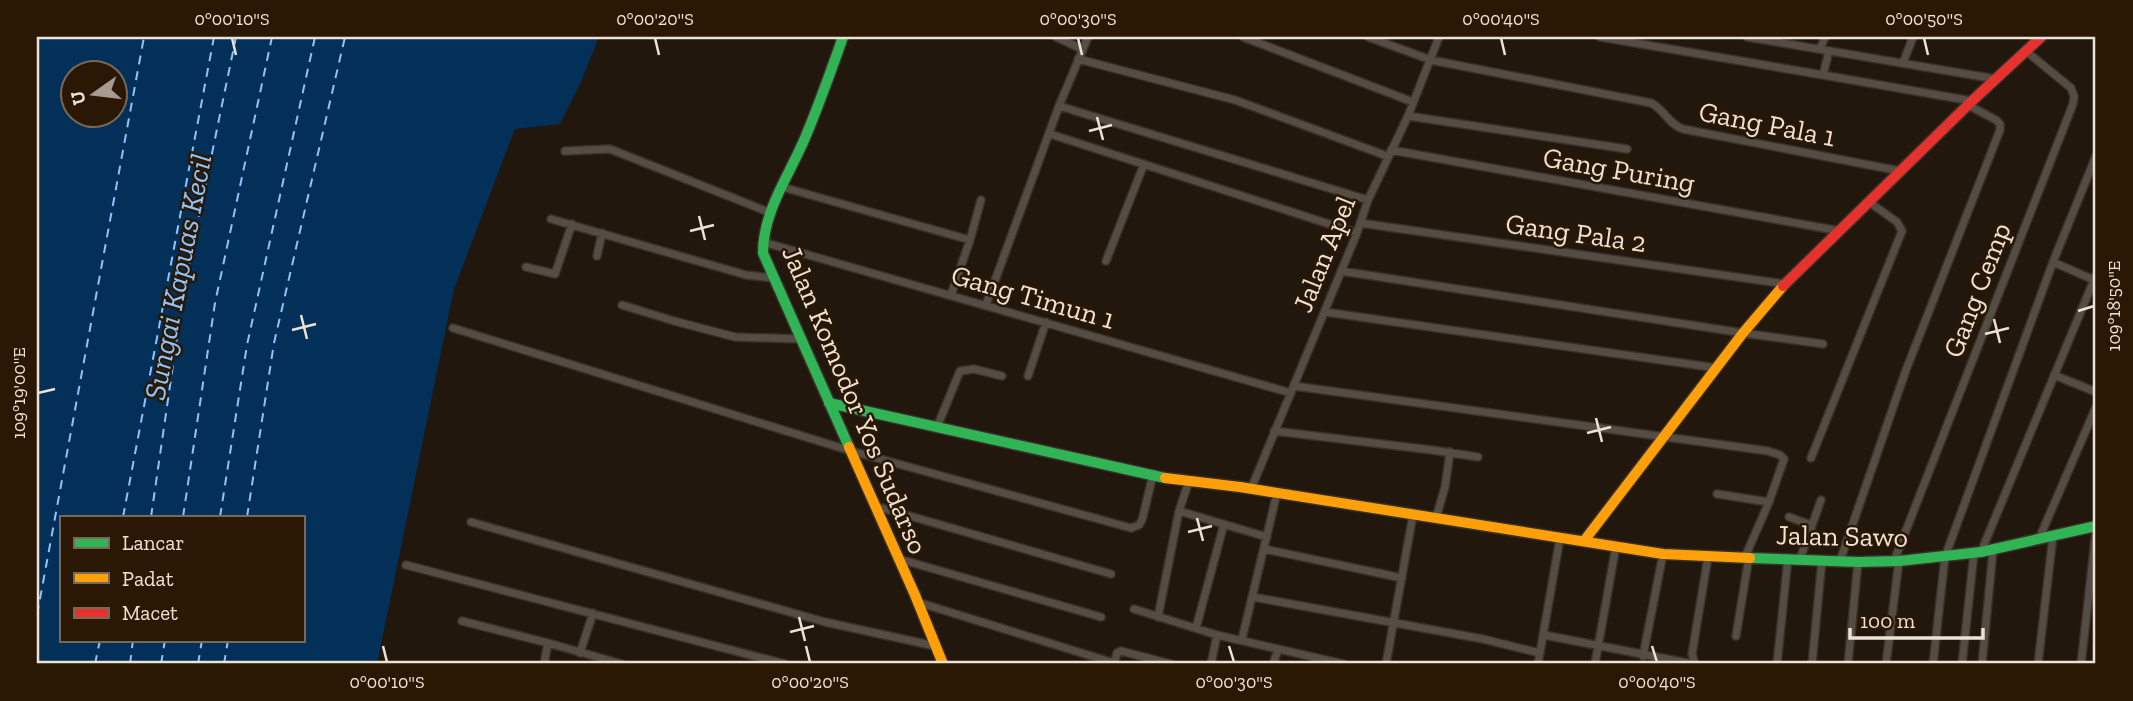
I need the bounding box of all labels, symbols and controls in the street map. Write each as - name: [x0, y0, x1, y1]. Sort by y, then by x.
- text: 0°00'10"S: [194, 8, 270, 30]
- text: 0°00'20"S: [616, 8, 694, 30]
- text: 0°00'30"S: [1039, 8, 1117, 30]
- text: 0°00'40"S: [1462, 8, 1540, 30]
- text: 0°00'50"S: [1885, 8, 1963, 30]
- north arrow: [60, 60, 130, 130]
- text: U: [65, 88, 91, 107]
- street label: Gang Pala 1: [1696, 95, 1838, 153]
- street label: Gang Puring: [1541, 140, 1697, 200]
- water label: Sungai Kapuas Kecil: [136, 151, 220, 403]
- street label: Jalan Apel: [1286, 191, 1362, 317]
- street label: Gang Pala 2: [1503, 207, 1649, 259]
- street label: Gang Cemp: [1936, 218, 2018, 362]
- street label: Jalan Komodor Yos Sudarso: [775, 241, 935, 559]
- street label: Gang Timun 1: [948, 258, 1119, 336]
- text: 109°18'50"E: [2103, 261, 2125, 351]
- text: 109°19'00"E: [8, 347, 30, 439]
- legend: [60, 516, 304, 642]
- street label: Jalan Sawo: [1776, 518, 1908, 554]
- text: Lancar: [122, 530, 184, 555]
- text: Padat: [122, 566, 174, 591]
- scale bar: [1850, 596, 1982, 640]
- text: Macet: [122, 600, 178, 625]
- text: 100 m: [1860, 608, 1915, 633]
- text: 0°00'10"S: [349, 671, 425, 693]
- text: 0°00'20"S: [771, 671, 849, 693]
- text: 0°00'30"S: [1195, 671, 1273, 693]
- text: 0°00'40"S: [1618, 671, 1696, 693]

